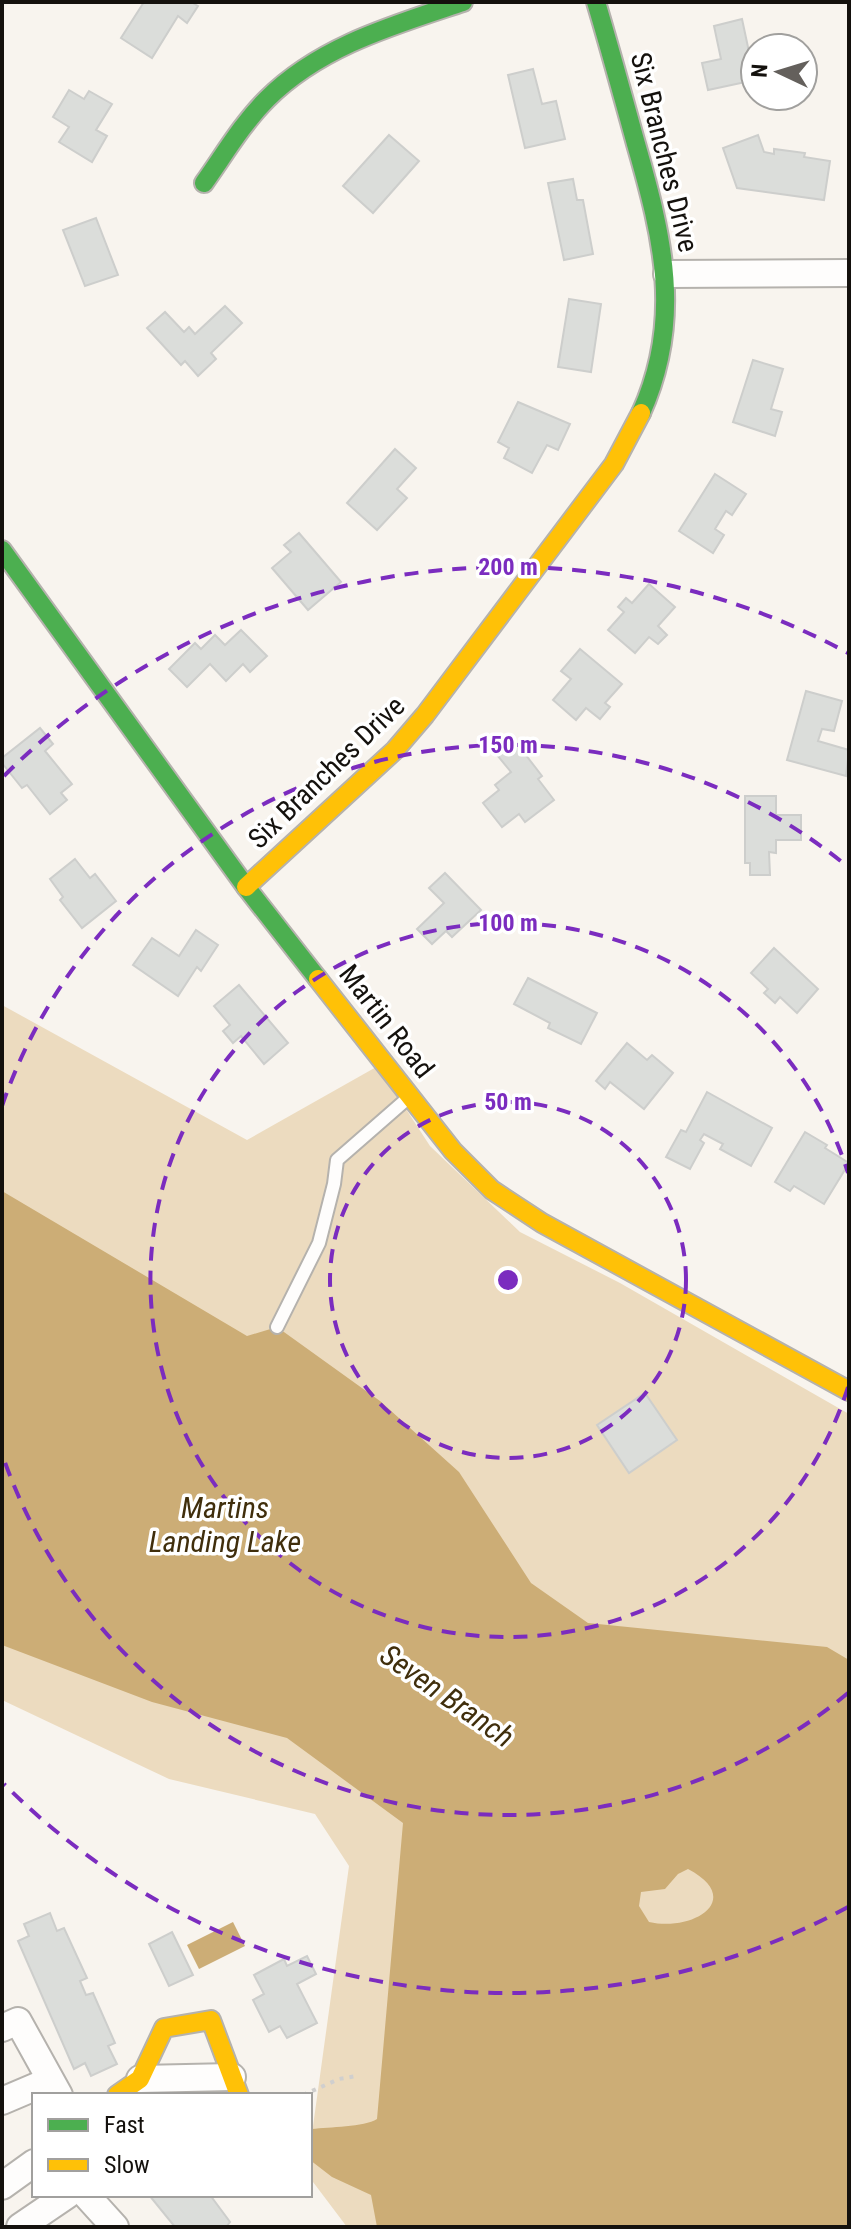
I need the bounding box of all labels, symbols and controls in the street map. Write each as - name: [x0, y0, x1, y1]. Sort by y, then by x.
- north arrow: [739, 32, 819, 112]
- street label: Six Branches Drive: [624, 49, 705, 255]
- text: N: [747, 63, 772, 78]
- text: 200 m: [478, 553, 538, 581]
- street label: Six Branches Drive: [241, 689, 411, 855]
- text: 150 m: [478, 731, 538, 759]
- text: 100 m: [478, 909, 538, 937]
- street label: Martin Road: [332, 958, 441, 1085]
- text: 50 m: [484, 1088, 532, 1116]
- centre of rings: [494, 1266, 522, 1294]
- water label: Martins Landing Lake: [149, 1490, 301, 1559]
- water label: Seven Branch: [374, 1637, 521, 1754]
- legend: [32, 2093, 312, 2197]
- text: Fast: [104, 2111, 145, 2139]
- text: Slow: [104, 2151, 150, 2179]

